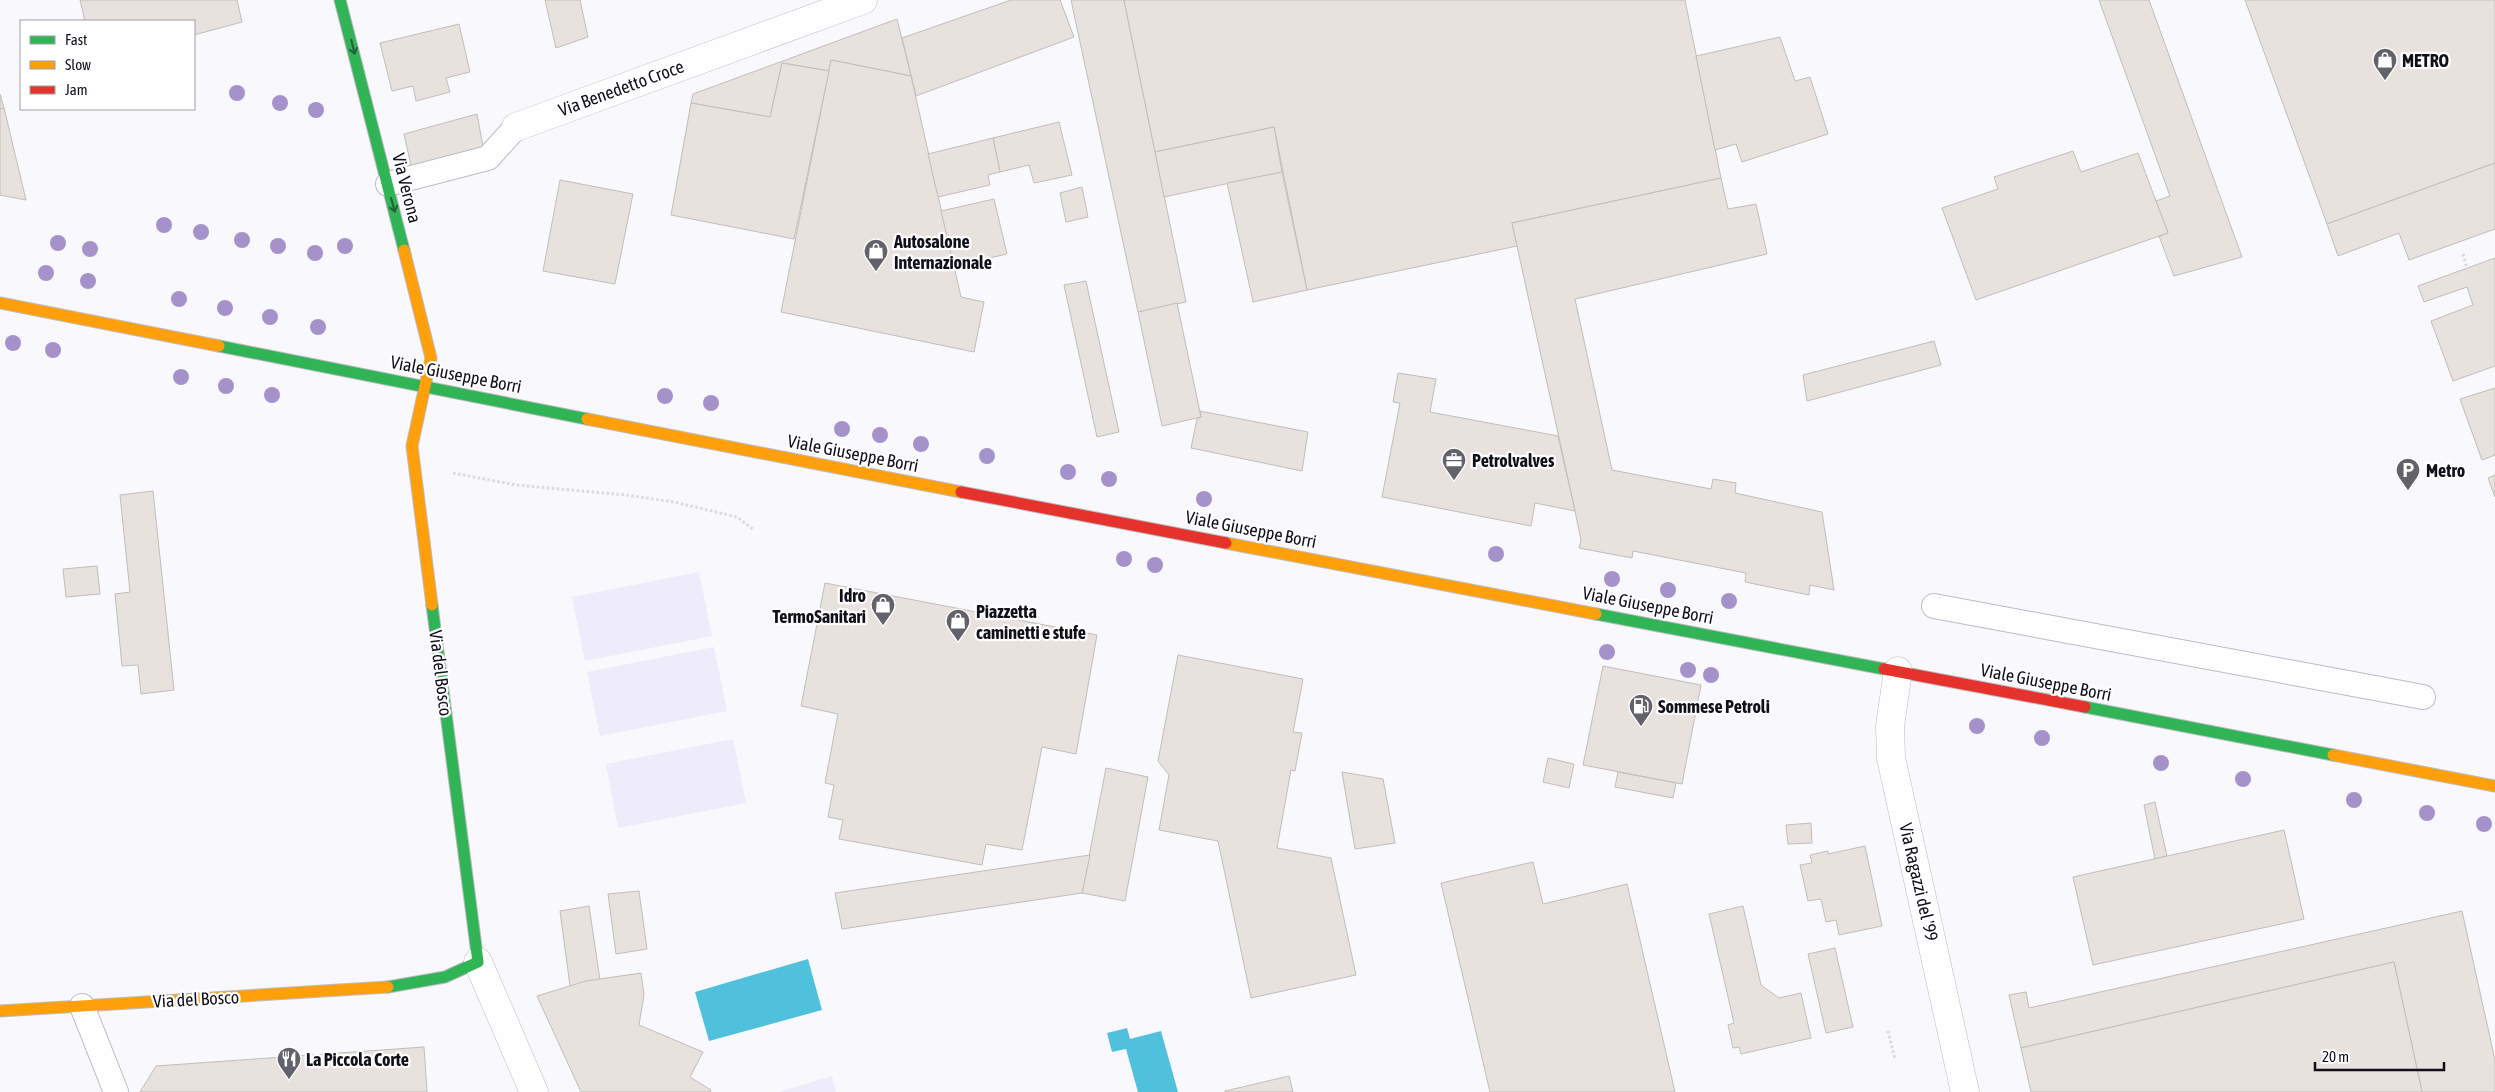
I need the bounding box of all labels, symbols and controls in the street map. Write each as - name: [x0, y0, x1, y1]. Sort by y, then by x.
- legend: [20, 20, 195, 110]
- text: Fast: [65, 31, 87, 48]
- one-way arrow: [348, 39, 358, 55]
- shop icon: METRO: [2372, 47, 2398, 81]
- place label: METRO: [2402, 50, 2449, 71]
- text: Slow: [65, 56, 91, 73]
- street label: Via Benedetto Croce: [555, 56, 687, 120]
- text: Jam: [65, 81, 88, 98]
- street label: Via Verona: [388, 151, 426, 225]
- one-way arrow: [389, 196, 398, 212]
- place label: Autosalone Internazionale: [893, 231, 992, 273]
- shop icon: Autosalone Internazionale: [863, 238, 889, 272]
- street label: Viale Giuseppe Borri: [389, 351, 523, 397]
- street label: Viale Giuseppe Borri: [786, 430, 920, 476]
- office icon: Petrolvalves: [1441, 447, 1467, 481]
- place label: Petrolvalves: [1472, 450, 1555, 471]
- parking icon: Metro: [2395, 457, 2421, 491]
- place label: Metro: [2426, 460, 2465, 481]
- street label: Viale Giuseppe Borri: [1184, 506, 1318, 552]
- street label: Viale Giuseppe Borri: [1581, 582, 1715, 628]
- place label: Idro TermoSanitari: [772, 585, 866, 627]
- shop icon: Idro TermoSanitari: [870, 592, 896, 626]
- place label: Piazzetta caminetti e stufe: [976, 601, 1086, 643]
- shop icon: Piazzetta caminetti e stufe: [945, 608, 971, 642]
- street label: Via del Bosco: [425, 629, 457, 717]
- street label: Viale Giuseppe Borri: [1979, 659, 2113, 705]
- fuel station icon: Sommese Petroli: [1628, 693, 1654, 727]
- place label: Sommese Petroli: [1658, 696, 1770, 717]
- street label: Via Ragazzi del '99: [1895, 821, 1943, 943]
- street label: Via del Bosco: [152, 986, 240, 1012]
- scale bar: [2315, 1040, 2444, 1072]
- restaurant icon: La Piccola Corte: [276, 1046, 302, 1080]
- text: 20 m: [2322, 1048, 2349, 1065]
- place label: La Piccola Corte: [306, 1049, 409, 1070]

